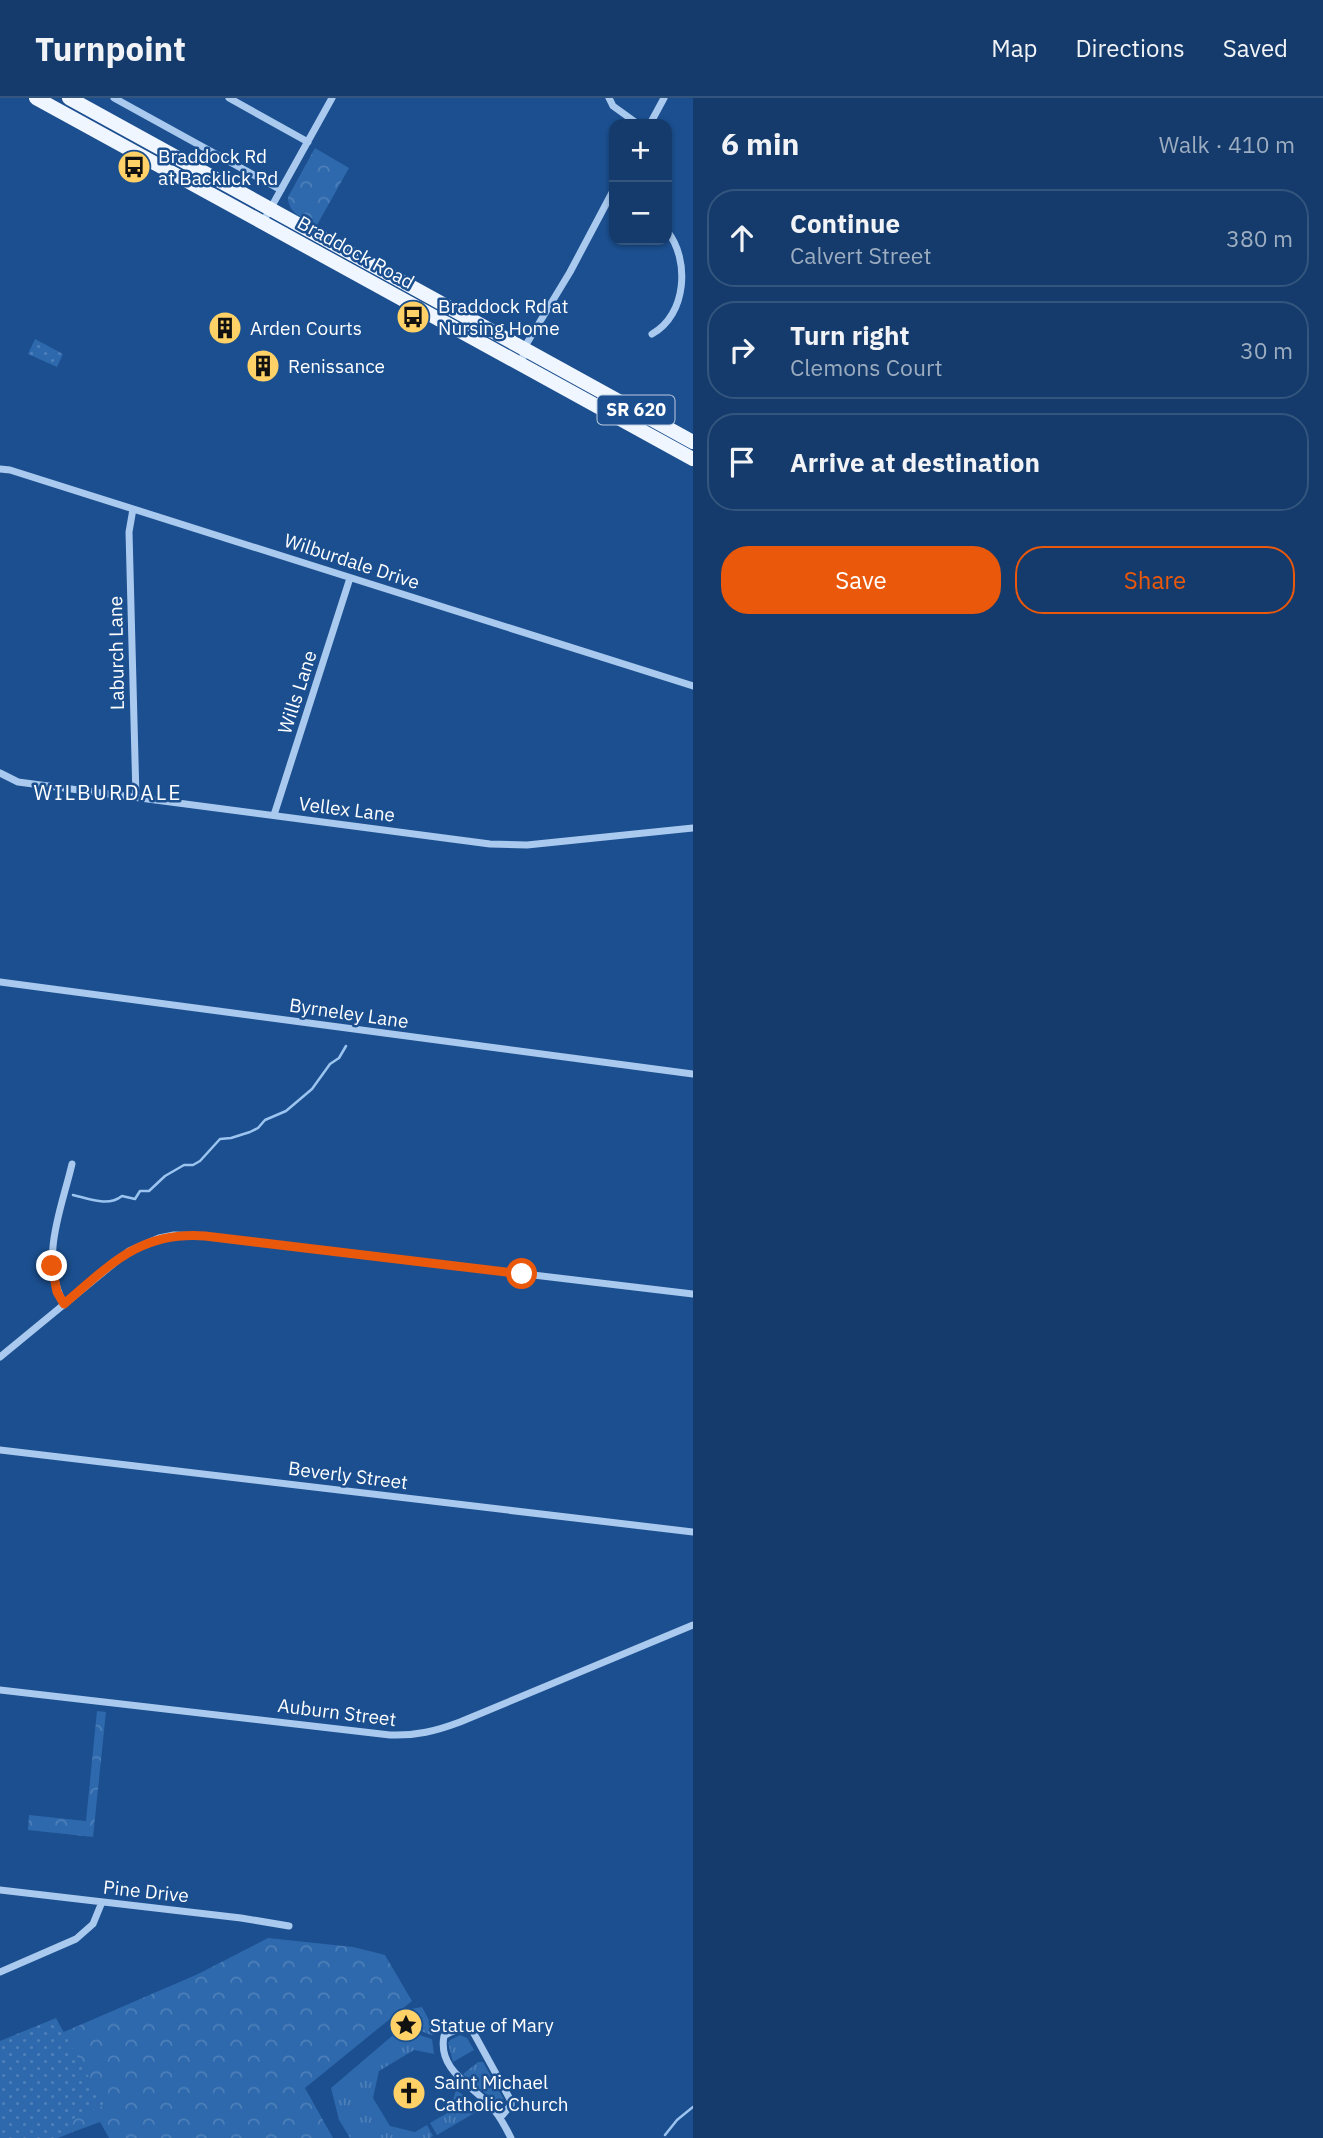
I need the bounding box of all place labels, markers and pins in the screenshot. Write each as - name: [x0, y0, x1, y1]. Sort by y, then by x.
- place label: Braddock Rd at Backlick Rd: [158, 144, 278, 190]
- bus stop icon: Braddock Rd at Backlick Rd: [115, 148, 153, 186]
- place label: Braddock Rd at Nursing Home: [438, 294, 568, 340]
- bus stop icon: Braddock Rd at Nursing Home: [394, 298, 432, 336]
- building icon: Arden Courts: [206, 309, 244, 347]
- place label: Arden Courts: [250, 316, 362, 340]
- building icon: Renissance: [244, 347, 282, 385]
- place label: Renissance: [288, 354, 385, 378]
- place icon: Statue of Mary: [387, 2006, 425, 2044]
- place label: Statue of Mary: [430, 2013, 554, 2037]
- place label: Saint Michael Catholic Church: [434, 2070, 569, 2116]
- church icon: Saint Michael Catholic Church: [390, 2074, 428, 2112]

